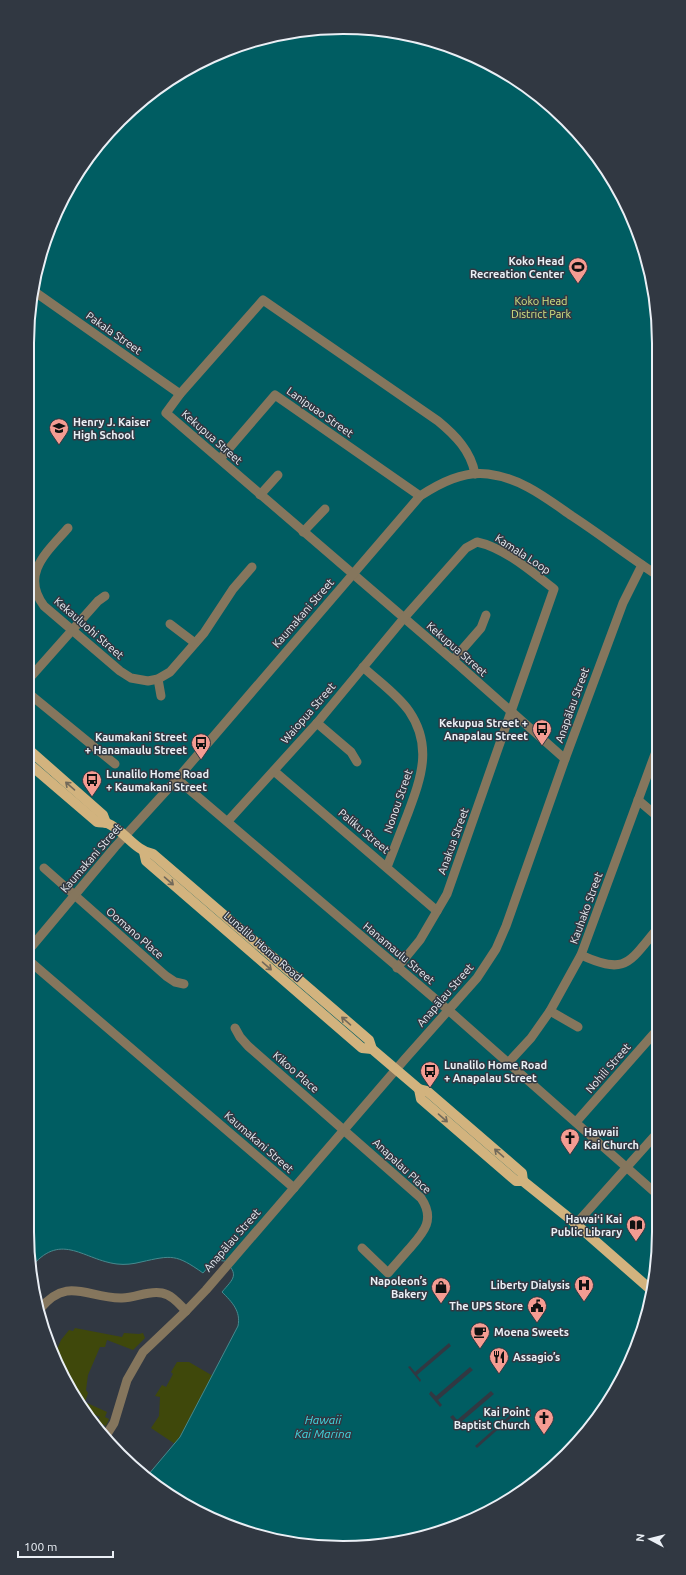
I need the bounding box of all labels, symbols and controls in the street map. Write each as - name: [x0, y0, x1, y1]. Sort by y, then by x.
- place label: Koko Head Recreation Center: [470, 255, 564, 280]
- sports icon: Koko Head Recreation Center: [567, 256, 589, 284]
- park label: Koko Head District Park: [511, 295, 572, 320]
- street label: Pakala Street: [84, 309, 145, 357]
- street label: Lanipuao Street: [285, 385, 356, 440]
- street label: Kekupua Street: [179, 408, 245, 467]
- place label: Henry J. Kaiser High School: [73, 416, 151, 441]
- school or university icon: Henry J. Kaiser High School: [48, 417, 70, 445]
- street label: Kamala Loop: [493, 532, 553, 576]
- street label: Kaumakani Street: [270, 576, 337, 650]
- street label: Kekauluohi Street: [52, 595, 127, 662]
- street label: Kekupua Street: [424, 620, 490, 679]
- street label: Anapālau Street: [553, 665, 591, 744]
- street label: Waiopua Street: [278, 680, 338, 746]
- place label: Kekupua Street + Anapalau Street: [439, 717, 528, 742]
- bus stop icon: Kekupua Street + Anapalau Street: [531, 718, 553, 746]
- place label: Kaumakani Street + Hanamaulu Street: [85, 731, 187, 756]
- bus stop icon: Kaumakani Street + Hanamaulu Street: [190, 732, 212, 760]
- street label: Nonou Street: [381, 767, 415, 834]
- place label: Lunalilo Home Road + Kaumakani Street: [106, 768, 209, 793]
- bus stop icon: Lunalilo Home Road + Kaumakani Street: [81, 769, 103, 797]
- one-way arrow: [65, 781, 75, 790]
- street label: Paliku Street: [336, 806, 392, 856]
- street label: Anakua Street: [435, 806, 471, 876]
- street label: Kaumakani Street: [58, 821, 125, 895]
- street label: Kauhako Street: [567, 870, 605, 946]
- one-way arrow: [164, 876, 174, 885]
- street label: Oomano Place: [104, 905, 166, 961]
- street label: Lunalilo Home Road: [222, 909, 304, 983]
- street label: Hanamaulu Street: [361, 920, 437, 987]
- one-way arrow: [262, 961, 273, 970]
- street label: Anapālau Street: [414, 961, 476, 1029]
- one-way arrow: [341, 1017, 352, 1026]
- street label: Nohili Street: [583, 1040, 633, 1095]
- street label: Kikoo Place: [271, 1049, 321, 1095]
- place label: Lunalilo Home Road + Anapalau Street: [444, 1059, 547, 1084]
- bus stop icon: Lunalilo Home Road + Anapalau Street: [419, 1060, 441, 1088]
- street label: Kaumakani Street: [222, 1109, 296, 1176]
- one-way arrow: [438, 1113, 448, 1123]
- place label: Hawaii Kai Church: [584, 1126, 639, 1151]
- church icon: Hawaii Kai Church: [559, 1127, 581, 1155]
- street label: Anapalau Place: [371, 1136, 433, 1196]
- one-way arrow: [493, 1148, 504, 1157]
- street label: Anapālau Street: [201, 1206, 263, 1274]
- place label: Hawaiʻi Kai Public Library: [551, 1213, 622, 1238]
- library icon: Hawaiʻi Kai Public Library: [625, 1214, 647, 1242]
- hospital icon: Liberty Dialysis: [573, 1274, 595, 1302]
- place label: Napoleon’s Bakery: [370, 1275, 427, 1300]
- shop icon: Napoleon’s Bakery: [430, 1276, 452, 1304]
- place label: Liberty Dialysis: [491, 1279, 570, 1291]
- public building icon: The UPS Store: [526, 1295, 548, 1323]
- place label: The UPS Store: [449, 1300, 523, 1312]
- cafe icon: Moena Sweets: [469, 1321, 491, 1349]
- place label: Moena Sweets: [494, 1326, 569, 1338]
- restaurant icon: Assagio’s: [488, 1346, 510, 1374]
- place label: Assagio’s: [513, 1351, 560, 1363]
- place label: Kai Point Baptist Church: [454, 1406, 530, 1431]
- church icon: Kai Point Baptist Church: [533, 1407, 555, 1435]
- water label: Hawaii Kai Marina: [295, 1413, 352, 1440]
- north arrow: [630, 1519, 670, 1559]
- scale bar: [18, 1533, 113, 1559]
- text: N: [634, 1533, 647, 1543]
- text: 100 m: [24, 1540, 57, 1553]

